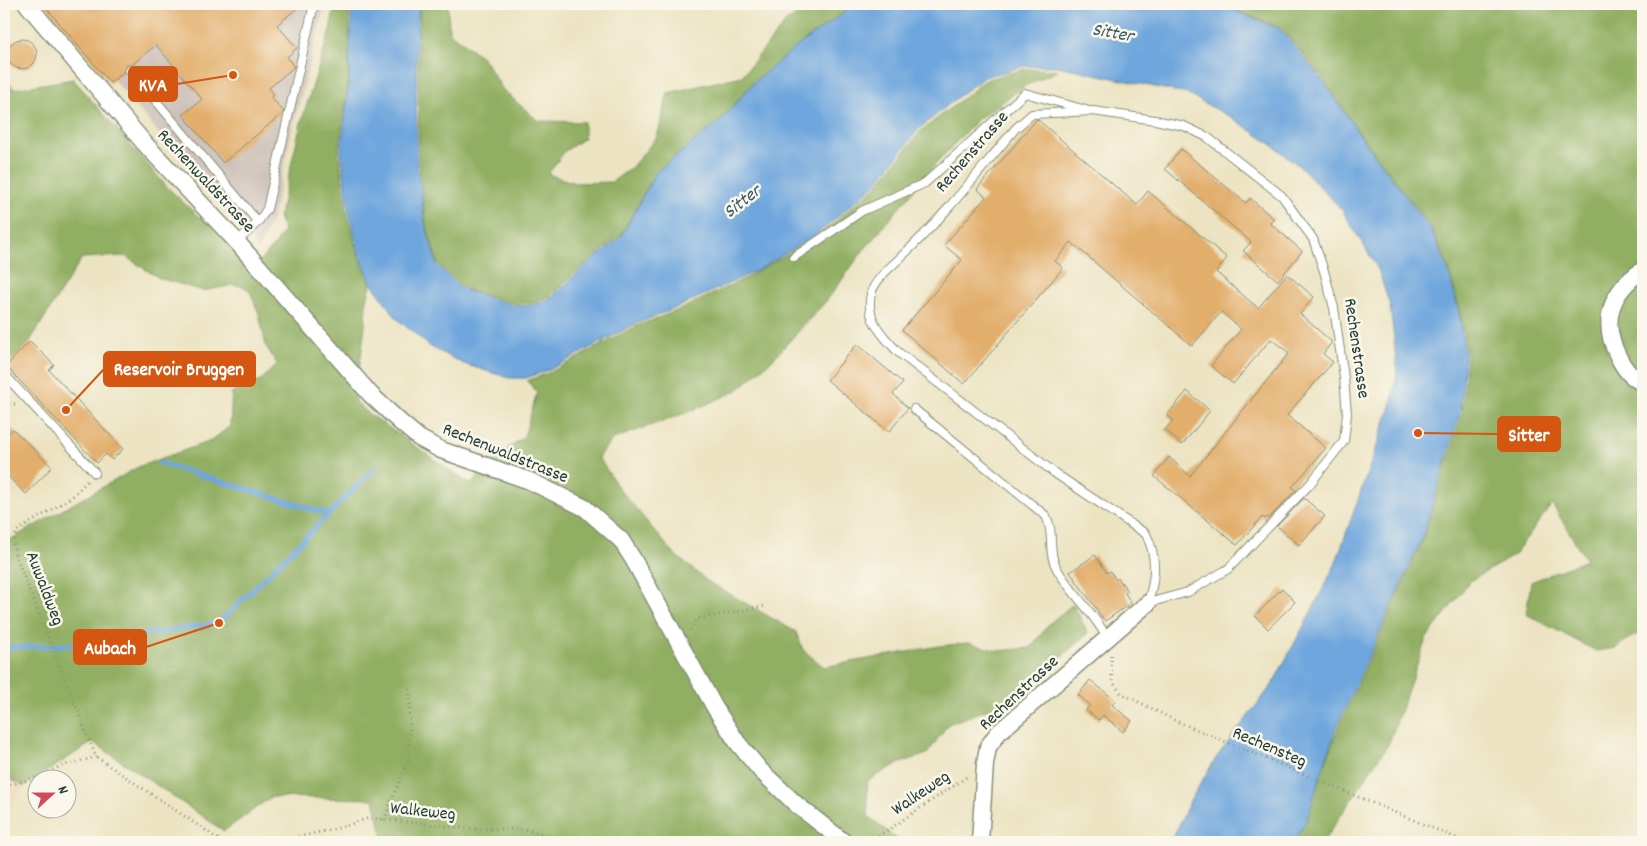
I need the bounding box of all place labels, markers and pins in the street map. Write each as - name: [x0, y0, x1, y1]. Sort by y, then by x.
- callout: KVA: [129, 67, 177, 101]
- callout: Reservoir Bruggen: [104, 352, 255, 386]
- callout: Sitter: [1498, 417, 1560, 451]
- callout: Aubach: [74, 630, 146, 664]

